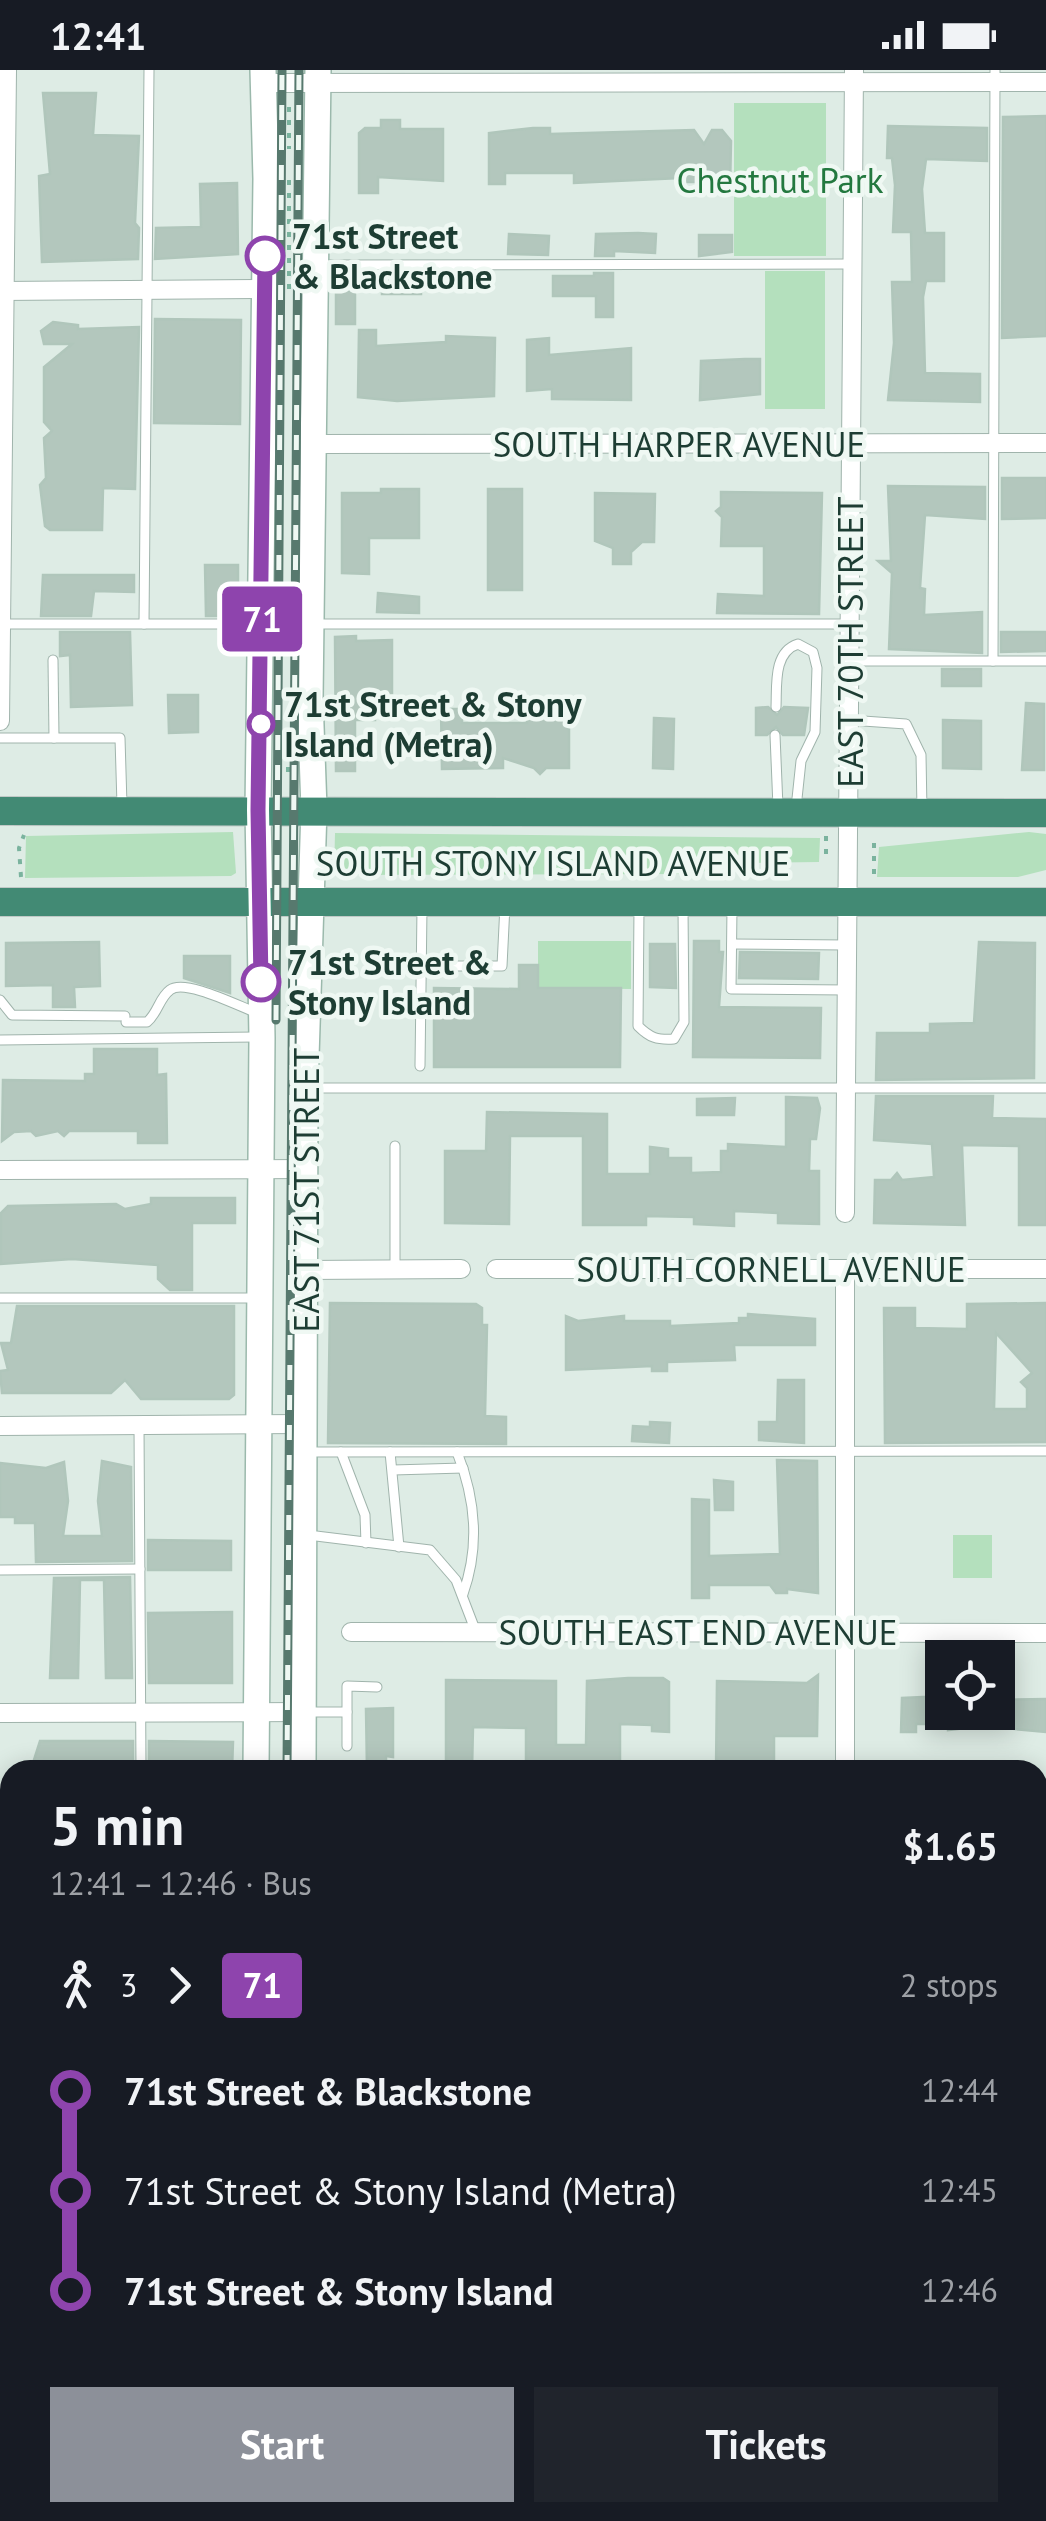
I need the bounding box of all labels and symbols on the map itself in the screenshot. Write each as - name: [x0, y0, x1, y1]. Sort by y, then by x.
- park label: Chestnut Park: [676, 157, 884, 203]
- place label: 71st Street & Blackstone: [292, 213, 492, 299]
- marker: 71st Street & Blackstone: [246, 237, 284, 275]
- street label: SOUTH HARPER AVENUE: [493, 421, 865, 467]
- street label: EAST 70TH STREET: [827, 496, 873, 788]
- line badge: 71: [217, 586, 307, 652]
- place label: 71st Street & Stony Island (Metra): [284, 681, 583, 767]
- marker: 71st Street & Stony Island (Metra): [248, 711, 274, 737]
- street label: SOUTH STONY ISLAND AVENUE: [316, 840, 790, 886]
- place label: 71st Street & Stony Island: [288, 939, 492, 1025]
- marker: 71st Street & Stony Island: [242, 963, 280, 1001]
- street label: EAST 71ST STREET: [283, 1047, 329, 1333]
- street label: SOUTH CORNELL AVENUE: [576, 1246, 966, 1292]
- street label: SOUTH EAST END AVENUE: [499, 1609, 897, 1655]

